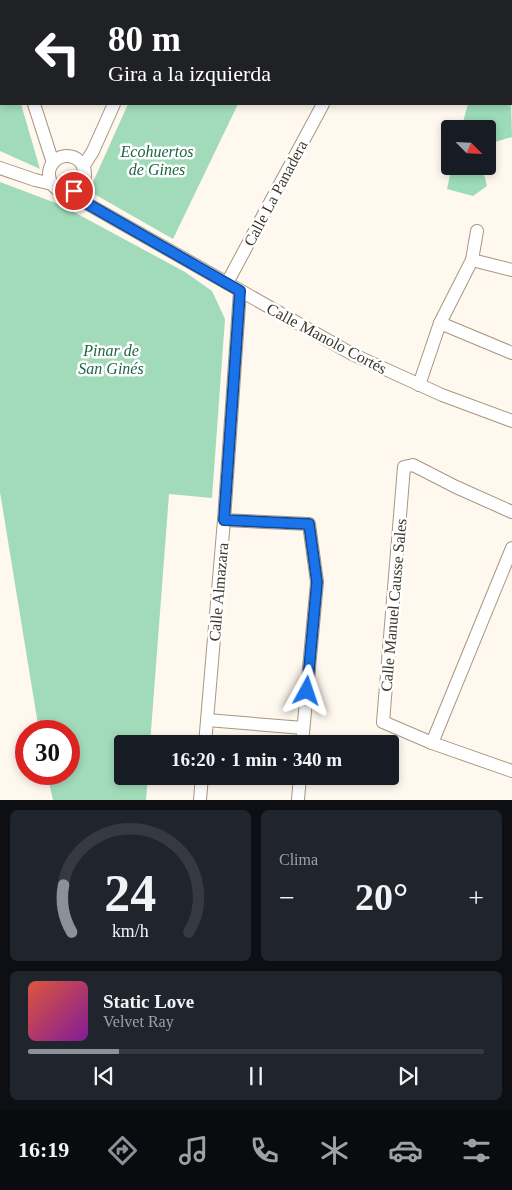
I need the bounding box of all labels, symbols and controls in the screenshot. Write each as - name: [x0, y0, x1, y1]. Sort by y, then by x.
- icon: left: [25, 20, 90, 85]
- text: 80 m: [108, 20, 181, 59]
- text: Gira a la izquierda: [108, 61, 271, 86]
- north arrow: [441, 120, 496, 175]
- map controls: [441, 120, 496, 175]
- street label: Calle La Panadera: [240, 137, 310, 249]
- park label: Ecohuertos de Gines: [120, 143, 193, 178]
- pin: [53, 170, 95, 212]
- icon: arrive: [60, 177, 88, 205]
- street label: Calle Manolo Cortés: [264, 300, 390, 377]
- park label: Pinar de San Ginés: [78, 342, 144, 377]
- street label: Calle Manuel Causse Sales: [377, 518, 410, 692]
- street label: Calle Almazara: [206, 542, 231, 642]
- position arrow: [280, 664, 332, 716]
- speed limit sign: 30: [15, 720, 80, 785]
- text: 16:20 · 1 min · 340 m: [171, 749, 342, 770]
- text: Clima: [279, 851, 318, 868]
- text: 24: [105, 865, 157, 922]
- text: 20°: [355, 876, 408, 918]
- text: −: [279, 882, 295, 913]
- text: +: [468, 882, 484, 913]
- text: km/h: [112, 921, 149, 941]
- text: Static Love: [103, 991, 194, 1012]
- text: Velvet Ray: [103, 1013, 174, 1030]
- icon: previous: [90, 1062, 118, 1090]
- icon: pause: [242, 1062, 270, 1090]
- icon: next: [394, 1062, 422, 1090]
- icon: directions: [105, 1133, 140, 1168]
- icon: music: [176, 1133, 211, 1168]
- icon: phone: [247, 1133, 282, 1168]
- icon: climate: [317, 1133, 352, 1168]
- icon: car: [388, 1133, 423, 1168]
- icon: filters: [459, 1133, 494, 1168]
- text: 16:19: [18, 1137, 69, 1162]

